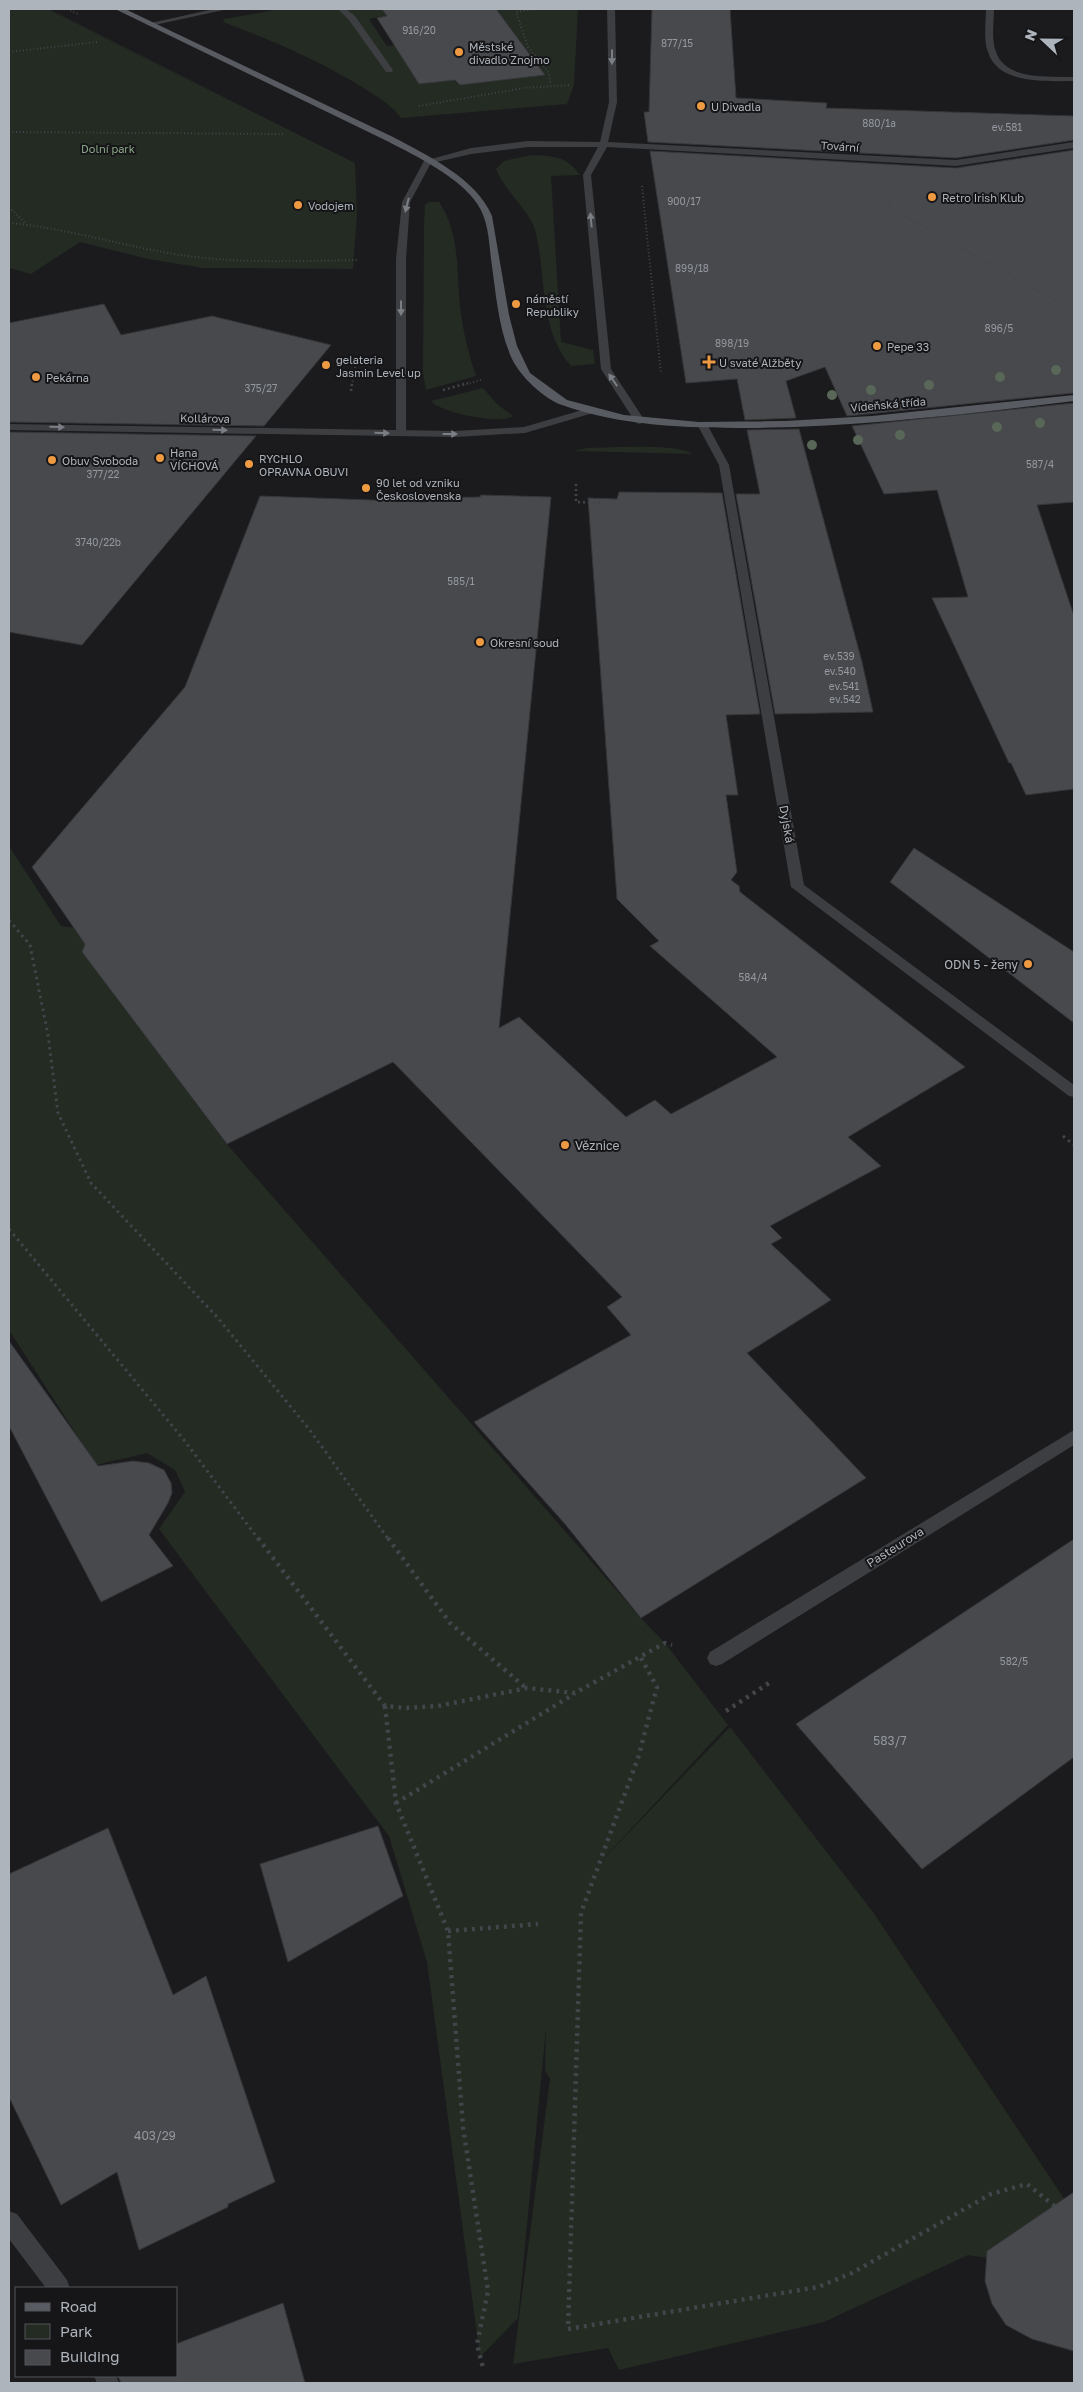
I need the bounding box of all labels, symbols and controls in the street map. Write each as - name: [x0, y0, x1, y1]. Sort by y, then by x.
- north arrow: [1018, 15, 1068, 65]
- house number: 916/20: [402, 24, 436, 36]
- text: N: [1021, 27, 1040, 43]
- house number: 877/15: [661, 37, 693, 49]
- place label: Městské divadlo Znojmo: [469, 40, 550, 66]
- marker: Městské divadlo Znojmo: [453, 46, 465, 58]
- one-way arrow: [608, 50, 616, 66]
- marker: U Divadla: [695, 100, 707, 112]
- place label: U Divadla: [711, 100, 761, 113]
- house number: 880/1a: [862, 117, 896, 129]
- house number: ev.581: [992, 121, 1022, 133]
- street label: Tovární: [820, 138, 861, 154]
- park label: Dolní park: [81, 142, 135, 155]
- marker: Retro Irish Klub: [926, 191, 938, 203]
- place label: Retro Irish Klub: [942, 191, 1024, 204]
- house number: 900/17: [667, 195, 701, 207]
- one-way arrow: [403, 197, 411, 212]
- marker: Vodojem: [292, 199, 304, 211]
- place label: Vodojem: [308, 199, 354, 212]
- one-way arrow: [587, 212, 595, 228]
- house number: 899/18: [675, 262, 709, 274]
- place label: náměstí Republiky: [526, 292, 579, 318]
- marker: náměstí Republiky: [510, 298, 522, 310]
- one-way arrow: [397, 300, 405, 316]
- house number: 896/5: [985, 322, 1014, 334]
- house number: 898/19: [715, 337, 749, 349]
- marker: Pepe 33: [871, 340, 883, 352]
- place label: Pepe 33: [887, 340, 929, 353]
- place label: gelateria Jasmin Level up: [336, 353, 421, 379]
- marker: U svaté Alžběty: [703, 356, 715, 368]
- place label: U svaté Alžběty: [719, 356, 801, 369]
- marker: gelateria Jasmin Level up: [320, 359, 332, 371]
- marker: Pekárna: [30, 371, 42, 383]
- place label: Pekárna: [46, 371, 89, 384]
- one-way arrow: [608, 373, 618, 387]
- house number: 375/27: [245, 382, 277, 394]
- street label: Vídeňská třída: [850, 394, 926, 414]
- street label: Kollárova: [180, 411, 230, 425]
- one-way arrow: [50, 423, 66, 431]
- one-way arrow: [212, 427, 228, 435]
- one-way arrow: [375, 429, 391, 437]
- one-way arrow: [442, 430, 458, 438]
- place label: Hana VÍCHOVÁ: [170, 446, 219, 472]
- marker: Hana VÍCHOVÁ: [154, 452, 166, 464]
- place label: RYCHLO OPRAVNA OBUVI: [259, 452, 348, 478]
- marker: Obuv Svoboda: [46, 454, 58, 466]
- place label: Obuv Svoboda: [62, 454, 138, 467]
- marker: RYCHLO OPRAVNA OBUVI: [243, 458, 255, 470]
- house number: 587/4: [1026, 458, 1054, 470]
- house number: 377/22: [87, 468, 120, 480]
- place label: 90 let od vzniku Československa: [376, 476, 461, 502]
- marker: 90 let od vzniku Československa: [360, 482, 372, 494]
- house number: 3740/22b: [75, 536, 121, 548]
- house number: 585/1: [447, 575, 475, 587]
- marker: Okresní soud: [474, 636, 486, 648]
- place label: Okresní soud: [490, 636, 559, 649]
- house number: ev.539: [823, 650, 855, 662]
- house number: ev.540: [824, 665, 856, 677]
- house number: ev.541: [829, 680, 859, 692]
- house number: ev.542: [829, 693, 861, 705]
- street label: Dyjská: [776, 804, 798, 844]
- place label: ODN 5 - ženy: [944, 957, 1018, 972]
- marker: ODN 5 - ženy: [1022, 958, 1034, 970]
- house number: 584/4: [739, 971, 767, 983]
- place label: Věznice: [575, 1138, 620, 1153]
- marker: Věznice: [559, 1139, 571, 1151]
- street label: Pasteurova: [864, 1524, 926, 1570]
- house number: 582/5: [1000, 1655, 1028, 1667]
- house number: 583/7: [873, 1733, 907, 1748]
- house number: 403/29: [134, 2128, 176, 2143]
- legend: [15, 2287, 178, 2377]
- text: Road: [60, 2297, 97, 2315]
- text: Park: [60, 2322, 93, 2340]
- text: Building: [60, 2347, 120, 2365]

